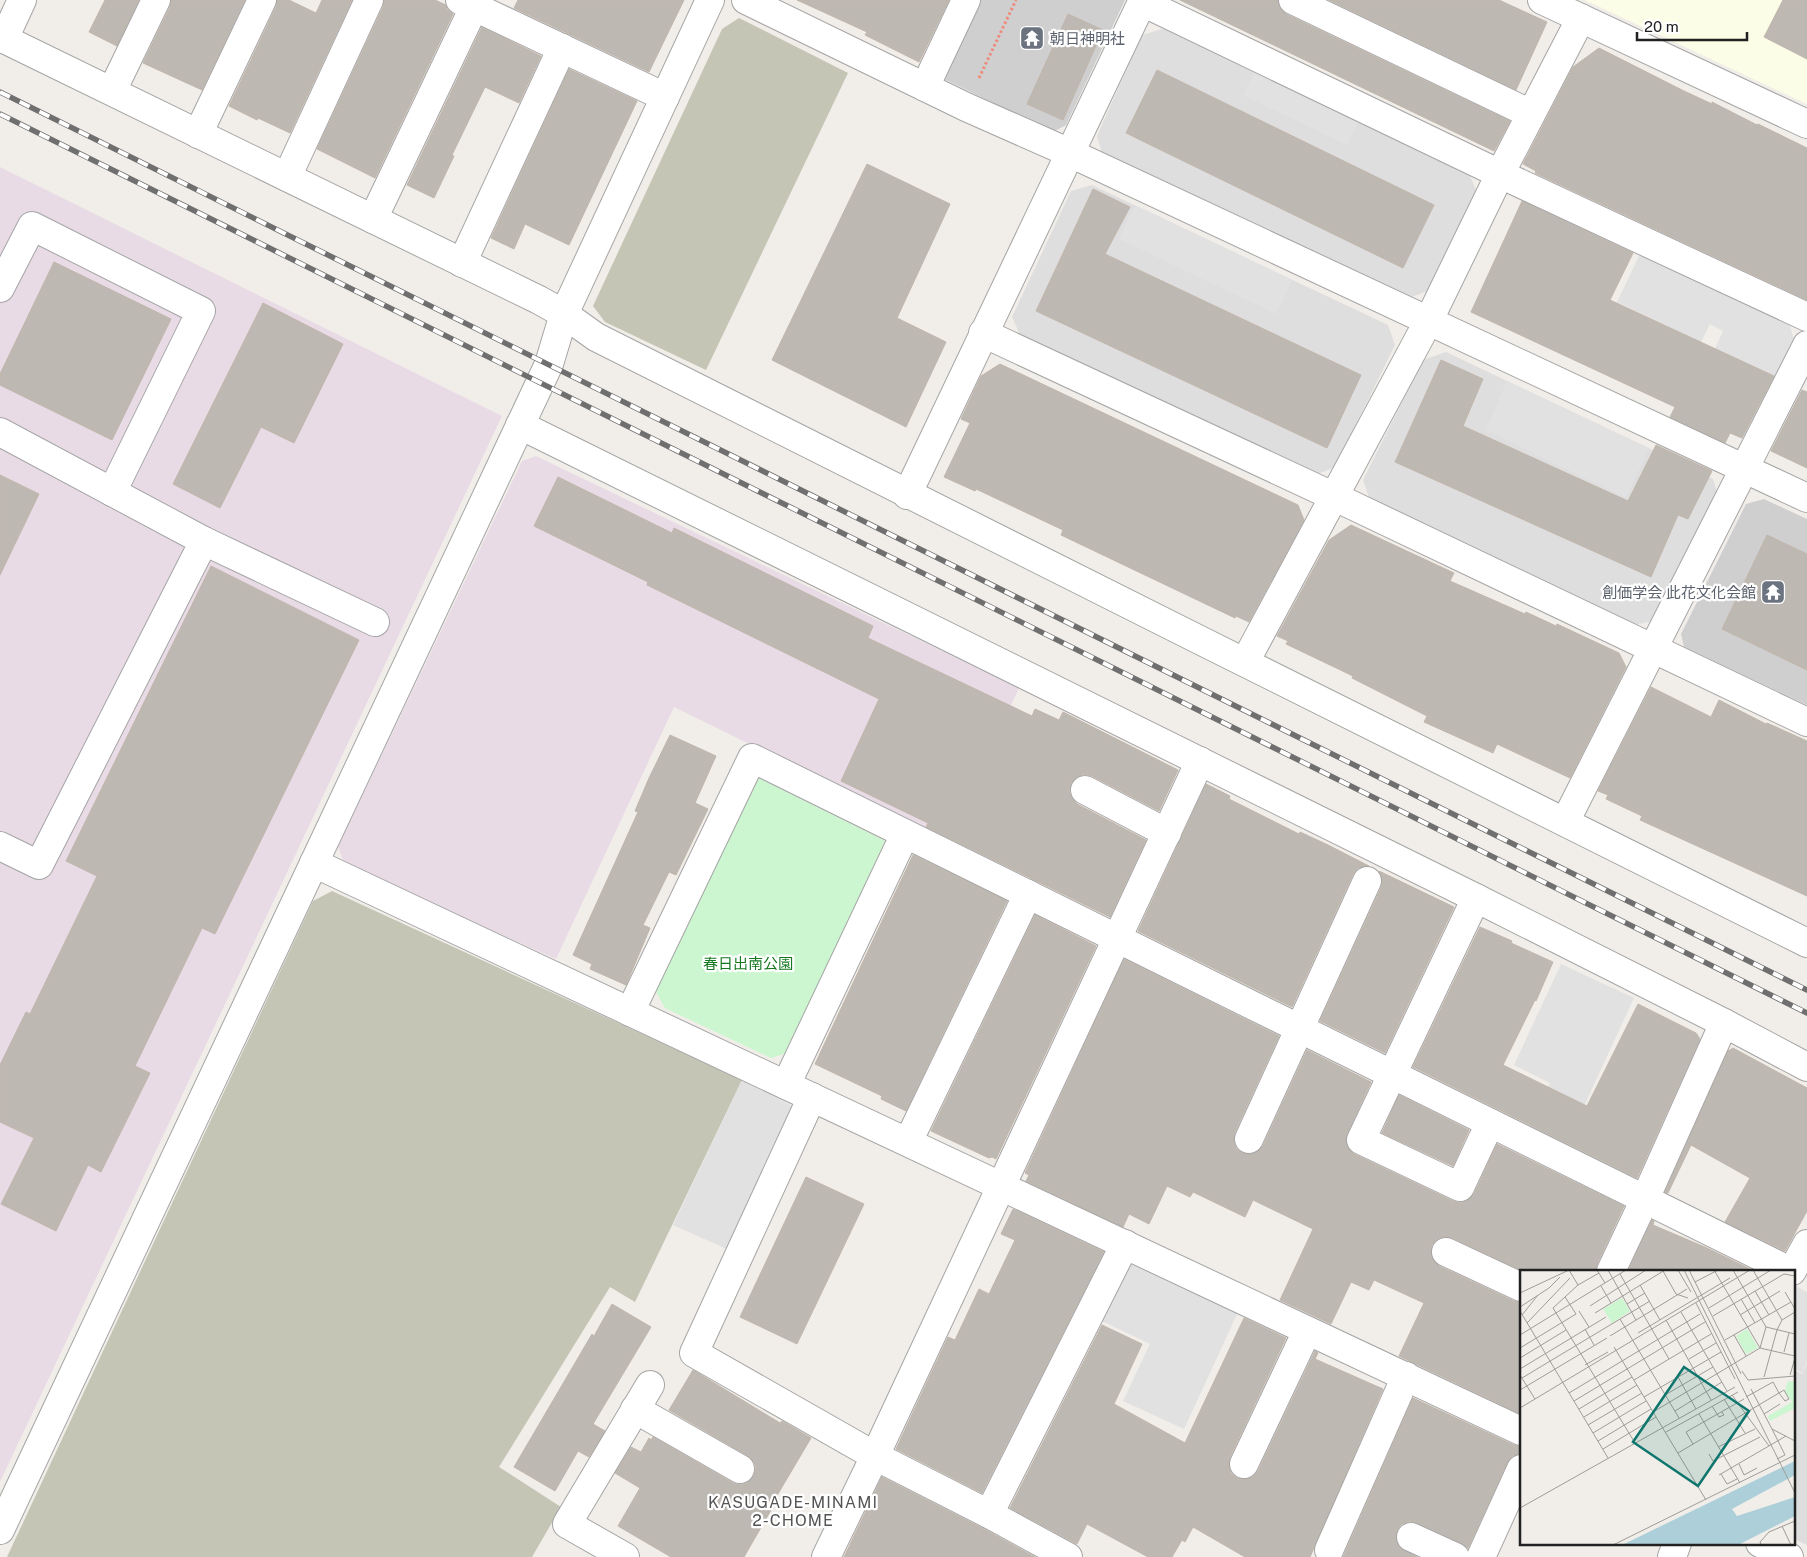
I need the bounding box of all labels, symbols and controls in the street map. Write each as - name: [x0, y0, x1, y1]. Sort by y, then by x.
- scale bar: [1637, 10, 1747, 42]
- text: 20 m: [1644, 18, 1679, 35]
- temple icon: 朝日神明社: [1019, 25, 1045, 51]
- place label: 朝日神明社: [1050, 30, 1125, 47]
- temple icon: 創価学会 此花文化会館: [1760, 579, 1786, 605]
- place label: 創価学会 此花文化会館: [1602, 584, 1756, 601]
- park label: 春日出南公園: [703, 955, 793, 972]
- inset map: [1520, 1270, 1794, 1544]
- district label: KASUGADE-MINAMI 2-CHOME: [708, 1493, 878, 1530]

